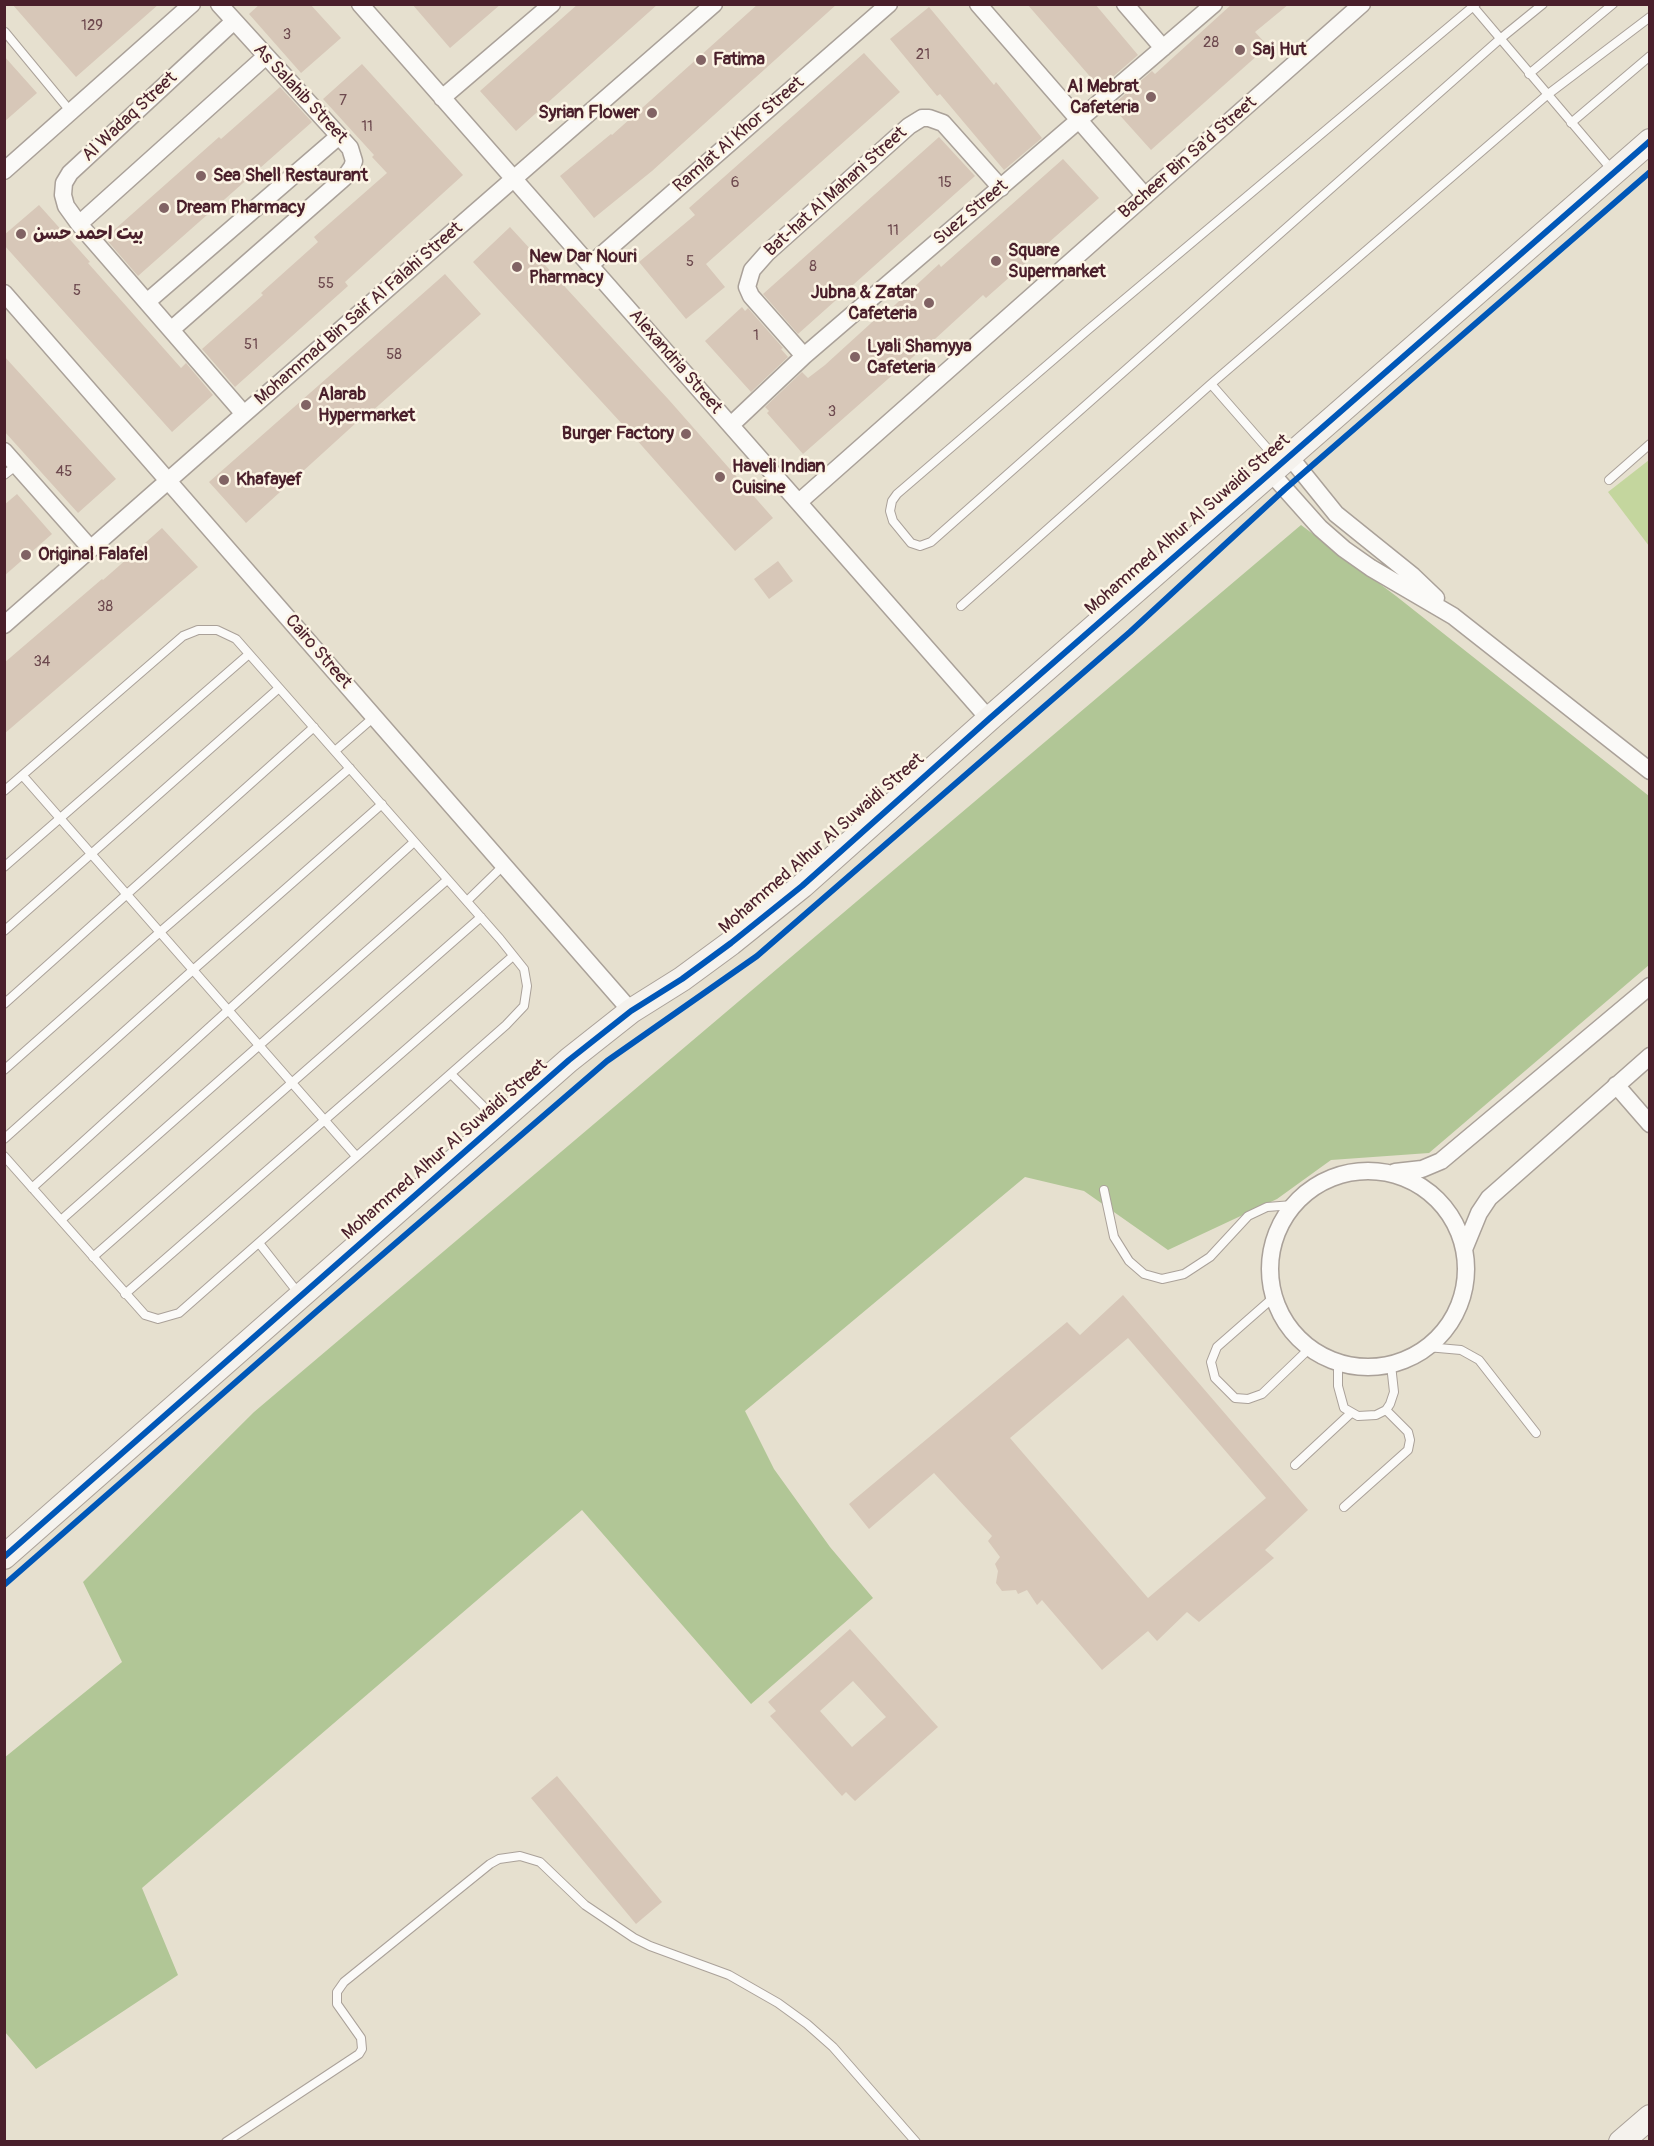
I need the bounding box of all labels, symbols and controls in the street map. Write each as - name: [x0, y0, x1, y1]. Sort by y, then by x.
- house number: 129: [81, 17, 103, 35]
- house number: 3: [283, 26, 291, 44]
- house number: 28: [1203, 34, 1219, 52]
- place label: Saj Hut: [1252, 39, 1307, 61]
- street label: As Salahib Street: [248, 40, 352, 148]
- marker: Saj Hut: [1233, 43, 1247, 57]
- house number: 21: [916, 46, 930, 64]
- place label: Fatima: [713, 49, 765, 71]
- marker: Fatima: [694, 53, 708, 67]
- street label: Al Wadaq Street: [78, 68, 182, 166]
- street label: Ramlat Al Khor Street: [669, 72, 809, 198]
- place label: Al Mebrat Cafeteria: [1067, 76, 1139, 118]
- marker: Al Mebrat Cafeteria: [1144, 90, 1158, 104]
- house number: 7: [339, 92, 347, 110]
- street label: Bacheer Bin Sa'd Street: [1115, 92, 1261, 224]
- place label: Syrian Flower: [538, 102, 640, 124]
- marker: Syrian Flower: [645, 106, 659, 120]
- house number: 11: [361, 118, 373, 136]
- street label: Bat-hat Al Mahani Street: [760, 122, 912, 262]
- place label: Sea Shell Restaurant: [213, 165, 368, 187]
- marker: Sea Shell Restaurant: [194, 169, 208, 183]
- house number: 6: [731, 174, 739, 192]
- house number: 15: [938, 174, 952, 192]
- street label: Suez Street: [929, 176, 1013, 250]
- place label: Dream Pharmacy: [176, 197, 305, 219]
- marker: Dream Pharmacy: [157, 201, 171, 215]
- street label: Mohammad Bin Saif Al Falahi Street: [251, 218, 467, 410]
- house number: 11: [887, 222, 899, 240]
- place label: بيت احمد حسن: [33, 223, 144, 245]
- marker: بيت احمد حسن: [14, 227, 28, 241]
- place label: Square Supermarket: [1008, 240, 1106, 282]
- place label: New Dar Nouri Pharmacy: [529, 246, 637, 288]
- house number: 5: [686, 253, 694, 271]
- marker: Square Supermarket: [989, 254, 1003, 268]
- house number: 8: [809, 258, 817, 276]
- marker: New Dar Nouri Pharmacy: [510, 260, 524, 274]
- house number: 55: [318, 275, 334, 293]
- house number: 5: [73, 282, 81, 300]
- place label: Jubna & Zatar Cafeteria: [811, 282, 917, 324]
- marker: Jubna & Zatar Cafeteria: [922, 296, 936, 310]
- street label: Alexandria Street: [624, 305, 726, 419]
- house number: 1: [753, 327, 759, 345]
- house number: 51: [244, 336, 258, 354]
- place label: Lyali Shamyya Cafeteria: [867, 336, 972, 378]
- house number: 58: [386, 346, 402, 364]
- marker: Lyali Shamyya Cafeteria: [848, 350, 862, 364]
- place label: Alarab Hypermarket: [318, 384, 415, 426]
- marker: Alarab Hypermarket: [299, 398, 313, 412]
- house number: 3: [828, 403, 836, 421]
- place label: Burger Factory: [562, 423, 674, 445]
- marker: Burger Factory: [679, 427, 693, 441]
- street label: Mohammed Alhur Al Suwaidi Street: [1081, 430, 1295, 620]
- place label: Haveli Indian Cuisine: [732, 456, 825, 498]
- house number: 45: [56, 463, 72, 481]
- place label: Khafayef: [236, 469, 302, 491]
- marker: Haveli Indian Cuisine: [713, 470, 727, 484]
- marker: Khafayef: [217, 473, 231, 487]
- place label: Original Falafel: [38, 544, 148, 566]
- marker: Original Falafel: [19, 548, 33, 562]
- house number: 38: [97, 598, 113, 616]
- street label: Cairo Street: [280, 611, 356, 693]
- house number: 34: [33, 653, 51, 671]
- street label: Mohammed Alhur Al Suwaidi Street: [715, 749, 929, 939]
- street label: Mohammed Alhur Al Suwaidi Street: [338, 1055, 552, 1245]

